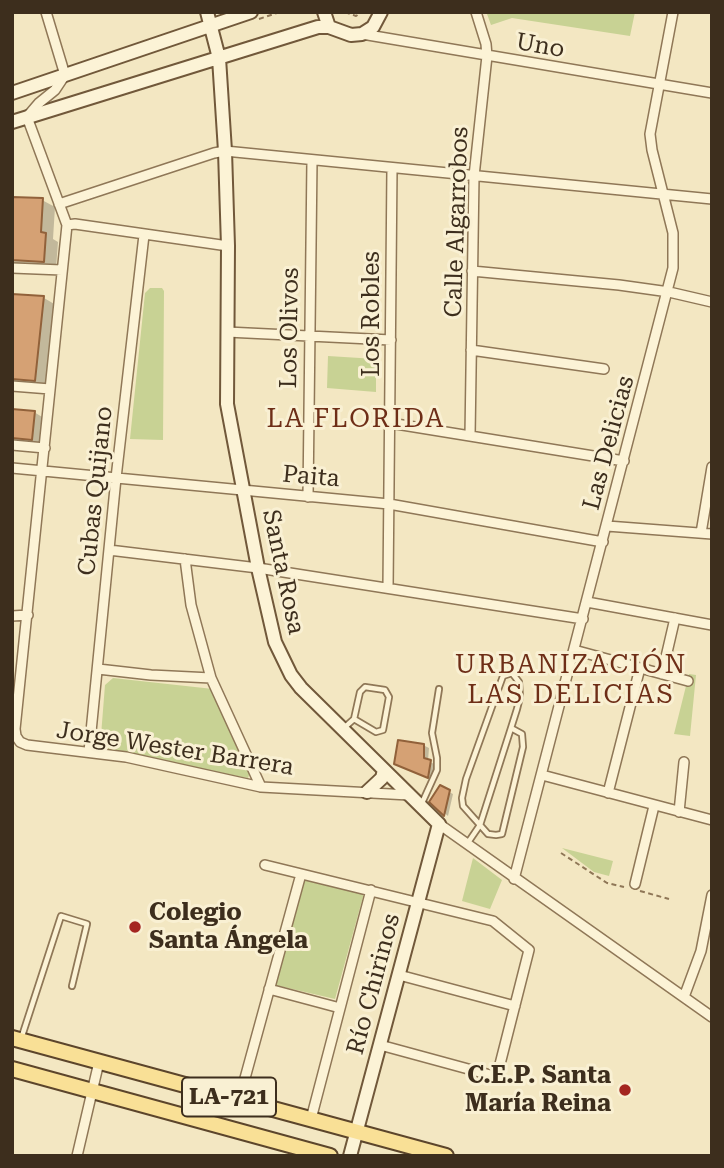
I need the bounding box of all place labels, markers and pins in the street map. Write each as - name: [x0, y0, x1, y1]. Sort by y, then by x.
- place label: Colegio Santa Ángela: [149, 899, 308, 955]
- marker: Colegio Santa Ángela: [127, 919, 143, 935]
- place label: C.E.P. Santa María Reina: [465, 1062, 611, 1118]
- marker: C.E.P. Santa María Reina: [617, 1082, 633, 1098]

